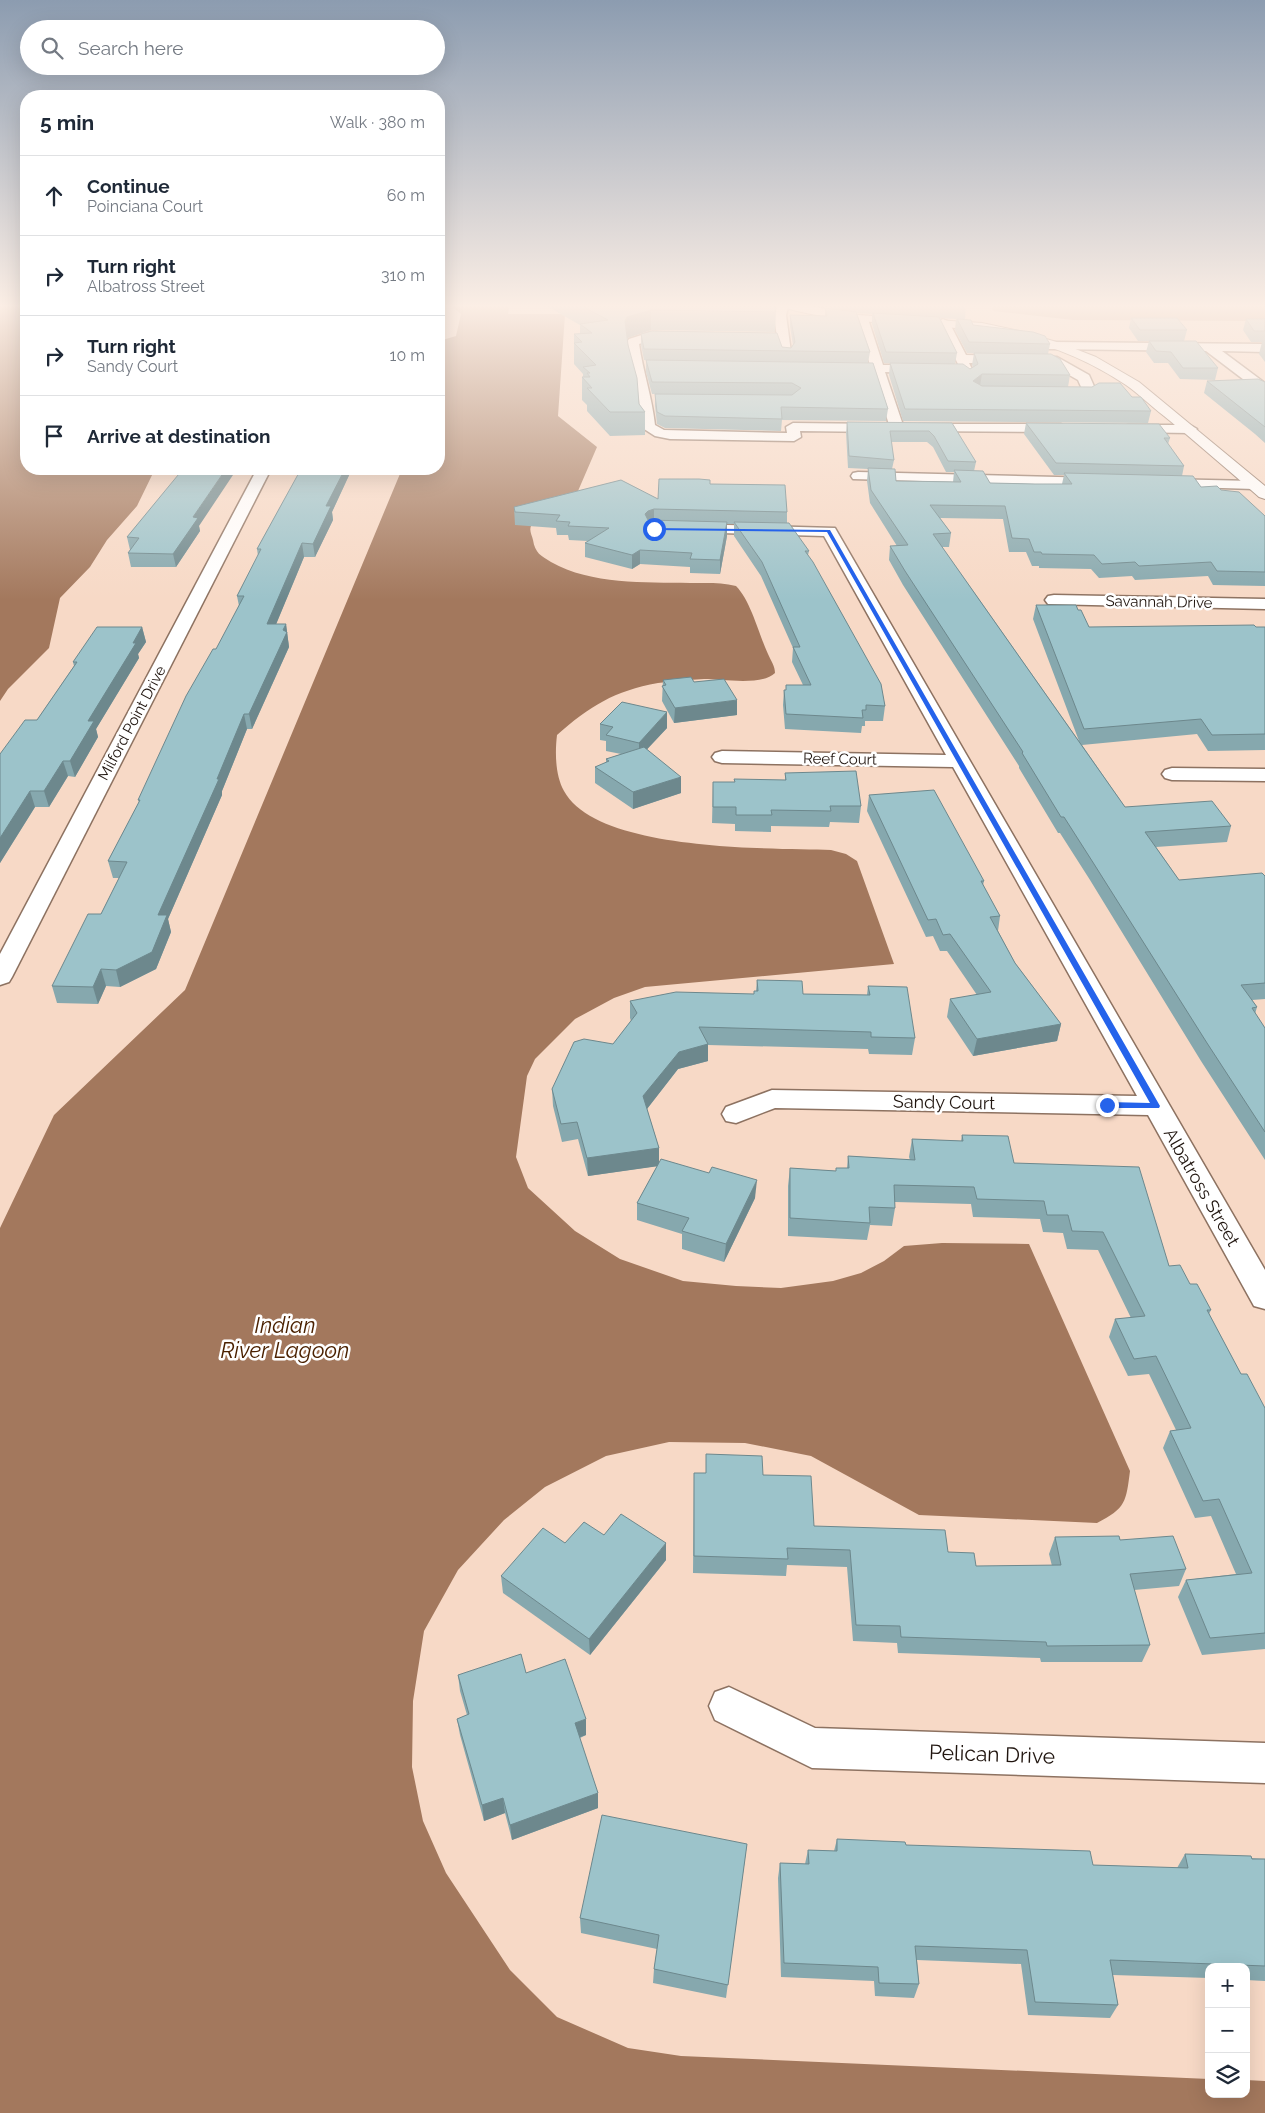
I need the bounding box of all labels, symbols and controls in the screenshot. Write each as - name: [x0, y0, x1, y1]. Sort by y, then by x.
- search box: [20, 20, 445, 75]
- icon: search: [38, 34, 66, 62]
- text: Search here: [78, 37, 184, 59]
- text: 5 min: [40, 110, 94, 135]
- text: Walk · 380 m: [330, 113, 425, 132]
- text: Continue: [87, 175, 170, 197]
- icon: ahead: [40, 182, 68, 210]
- text: 60 m: [387, 186, 425, 205]
- text: Poinciana Court: [87, 197, 203, 216]
- text: Turn right: [87, 255, 176, 277]
- icon: right: [40, 262, 68, 290]
- text: 310 m: [381, 266, 425, 285]
- text: Albatross Street: [87, 277, 205, 296]
- text: Turn right: [87, 335, 176, 357]
- icon: right: [40, 342, 68, 370]
- text: 10 m: [390, 346, 425, 365]
- text: Sandy Court: [87, 357, 178, 376]
- icon: arrive: [40, 422, 68, 450]
- text: Arrive at destination: [87, 425, 271, 447]
- route start: [643, 518, 666, 541]
- street label: Savannah Drive: [1105, 592, 1213, 612]
- street label: Milford Point Drive: [94, 663, 170, 783]
- street label: Reef Court: [803, 749, 877, 769]
- street label: Sandy Court: [893, 1091, 995, 1113]
- route end: [1096, 1094, 1119, 1117]
- street label: Albatross Street: [1160, 1124, 1244, 1250]
- water label: Indian River Lagoon: [221, 1312, 349, 1363]
- street label: Pelican Drive: [929, 1739, 1055, 1769]
- map controls: [1205, 1963, 1250, 2098]
- button: +: [1205, 1963, 1250, 2008]
- button: −: [1205, 2008, 1250, 2053]
- button: layers: [1205, 2053, 1250, 2098]

